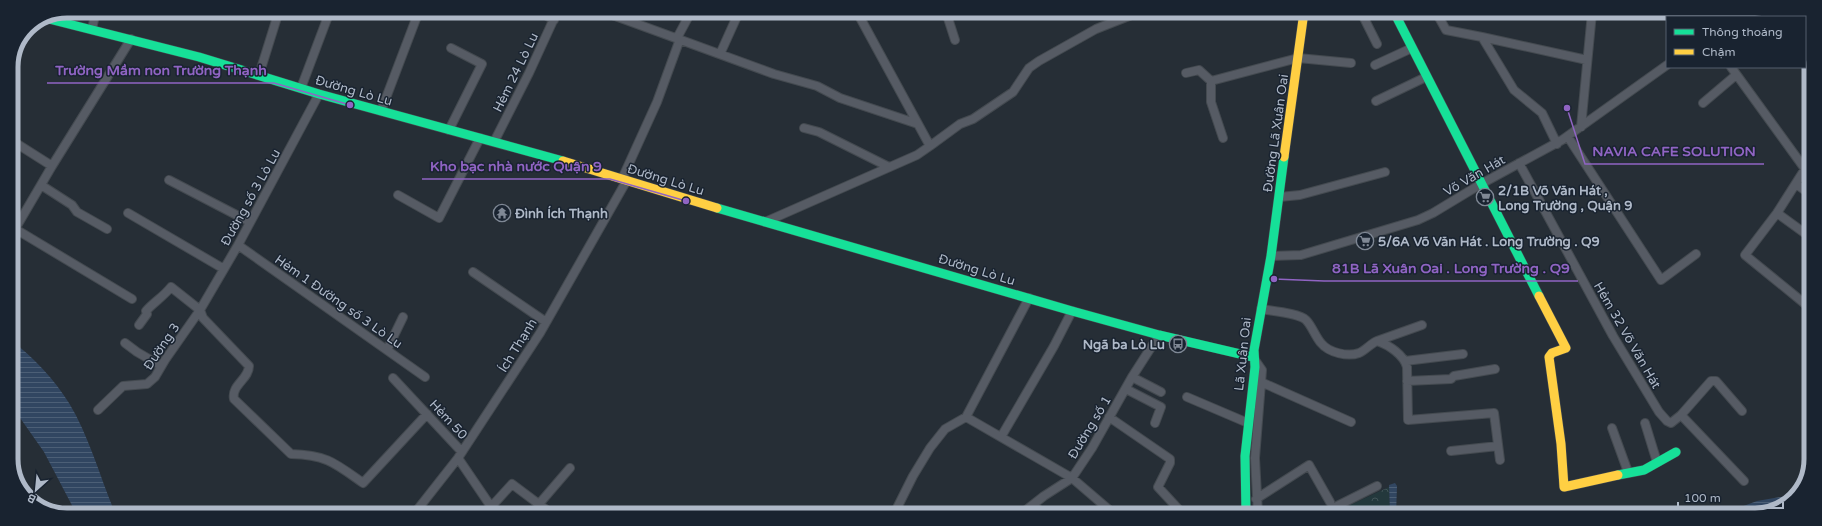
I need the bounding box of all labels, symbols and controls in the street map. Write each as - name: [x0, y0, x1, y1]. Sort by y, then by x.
- legend: [1666, 16, 1806, 68]
- text: Thông thoáng: [1702, 25, 1783, 39]
- street label: Hẻm 24 Lò Lu: [490, 30, 542, 115]
- text: Chậm: [1702, 45, 1735, 59]
- callout: Trường Mầm non Trường Thạnh: [47, 57, 274, 83]
- text: Trường Mầm non Trường Thạnh: [54, 62, 267, 79]
- street label: Đường Lò Lu: [313, 72, 394, 110]
- street label: Đường Lã Xuân Oai: [1260, 73, 1292, 193]
- callout: NAVIA CAFE SOLUTION: [1585, 138, 1764, 164]
- text: NAVIA CAFE SOLUTION: [1592, 143, 1756, 160]
- street label: Đường số 3 Lò Lu: [218, 146, 284, 249]
- street label: Võ Văn Hát: [1441, 152, 1508, 200]
- callout: Kho bạc nhà nước Quận 9: [422, 153, 610, 179]
- text: Kho bạc nhà nước Quận 9: [430, 158, 602, 175]
- street label: Đường Lò Lu: [625, 161, 706, 199]
- place label: 2/1B Võ Văn Hát , Long Trường , Quận 9: [1498, 183, 1632, 214]
- supermarket icon: 2/1B Võ Văn Hát , Long Trường , Quận 9: [1475, 187, 1495, 207]
- temple icon: Đình Ích Thạnh: [492, 203, 512, 223]
- place label: Đình Ích Thạnh: [514, 205, 608, 222]
- supermarket icon: 5/6A Võ Văn Hát . Long Trường . Q9: [1355, 231, 1375, 251]
- place label: 5/6A Võ Văn Hát . Long Trường . Q9: [1378, 234, 1600, 250]
- street label: Đường Lò Lu: [936, 251, 1017, 289]
- street label: Hẻm 1 Đường số 3 Lò Lu: [271, 252, 405, 352]
- callout: 81B Lã Xuân Oai . Long Trường . Q9: [1324, 255, 1578, 281]
- text: 81B Lã Xuân Oai . Long Trường . Q9: [1332, 260, 1570, 277]
- street label: Hẻm 32 Võ Văn Hát: [1590, 279, 1664, 392]
- street label: Ích Thạnh: [495, 316, 541, 375]
- street label: Lã Xuân Oai: [1231, 316, 1255, 392]
- street label: Đường 3: [140, 320, 183, 373]
- bus stop icon: Ngã ba Lò Lu: [1168, 334, 1188, 354]
- place label: Ngã ba Lò Lu: [1083, 337, 1165, 353]
- street label: Đường số 1: [1065, 393, 1115, 462]
- street label: Hẻm 50: [426, 396, 471, 443]
- north arrow: [16, 470, 56, 510]
- scale bar: [1678, 484, 1783, 510]
- text: B: [25, 491, 38, 506]
- text: 100 m: [1684, 491, 1721, 505]

